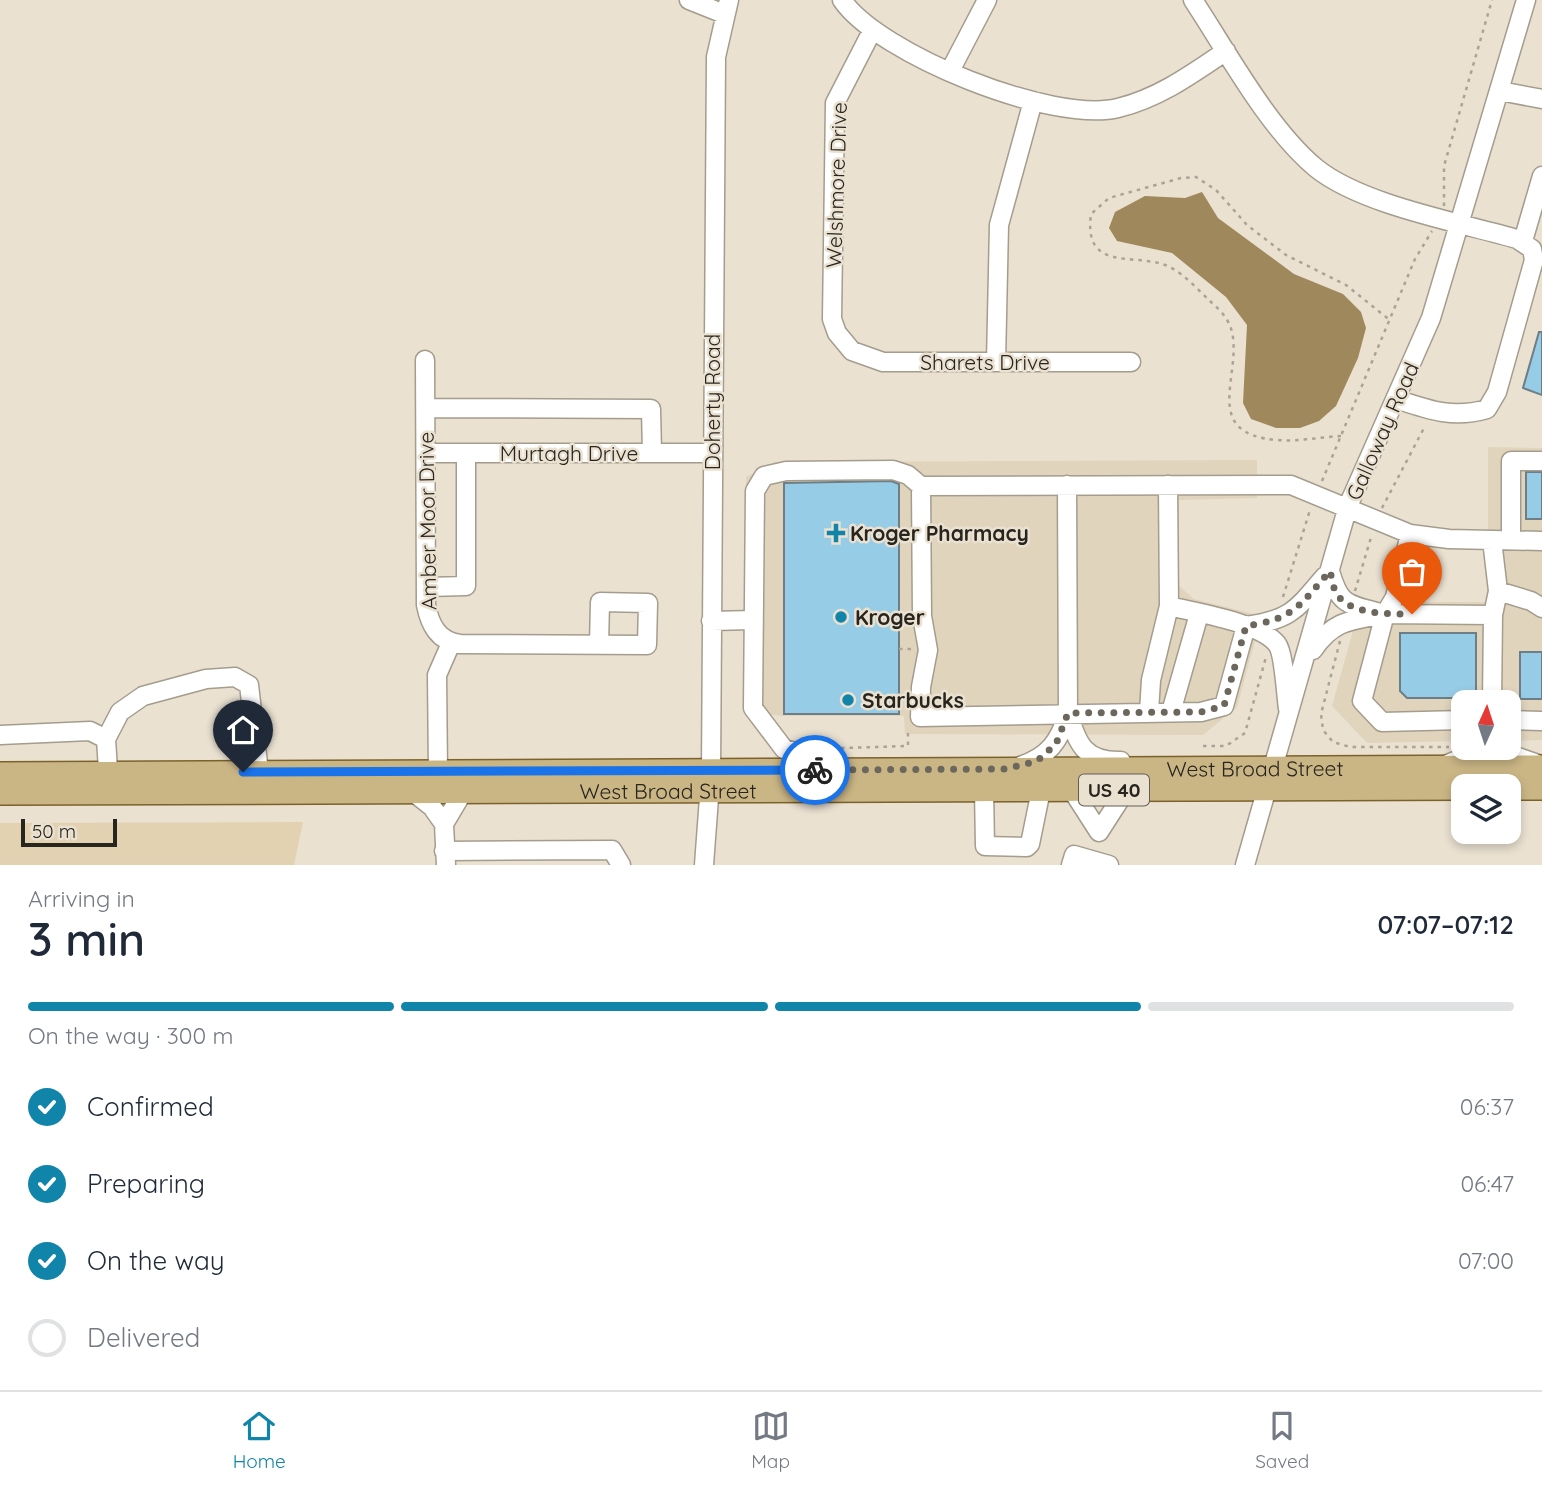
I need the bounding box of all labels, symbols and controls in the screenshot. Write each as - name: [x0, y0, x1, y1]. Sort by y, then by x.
- street label: Welshmore Drive: [820, 102, 852, 268]
- street label: Doherty Road: [699, 334, 725, 470]
- street label: Sharets Drive: [920, 349, 1050, 375]
- street label: Galloway Road: [1340, 358, 1424, 504]
- street label: Amber Moor Drive: [412, 432, 442, 610]
- street label: Murtagh Drive: [500, 440, 638, 466]
- place label: Kroger Pharmacy: [850, 520, 1029, 546]
- marker: Kroger Pharmacy: [828, 525, 844, 541]
- pin: [1382, 542, 1442, 614]
- icon: bag: [1393, 553, 1431, 591]
- place label: Kroger: [855, 604, 925, 630]
- marker: Kroger: [833, 609, 849, 625]
- place label: Starbucks: [862, 687, 964, 713]
- north arrow: [1451, 690, 1521, 760]
- map controls: [1451, 690, 1521, 844]
- marker: Starbucks: [840, 692, 856, 708]
- pin: [213, 700, 273, 772]
- icon: home: [224, 711, 262, 749]
- courier: [780, 735, 850, 805]
- icon: bike: [796, 751, 834, 789]
- street label: West Broad Street: [1166, 755, 1344, 782]
- button: layers: [1451, 774, 1521, 844]
- road number: US 40: [1079, 775, 1149, 806]
- street label: West Broad Street: [579, 777, 757, 804]
- scale bar: [21, 816, 117, 848]
- text: 50 m: [32, 819, 76, 843]
- text: Arriving in: [28, 884, 135, 913]
- text: 07:07–07:12: [1378, 908, 1514, 941]
- text: 3 min: [28, 910, 145, 968]
- text: On the way · 300 m: [28, 1021, 233, 1050]
- icon: check: [28, 1088, 66, 1126]
- text: Confirmed: [87, 1090, 214, 1123]
- text: 06:37: [1460, 1092, 1514, 1121]
- icon: check: [28, 1165, 66, 1203]
- text: Preparing: [87, 1167, 205, 1200]
- text: 06:47: [1460, 1169, 1514, 1198]
- icon: check: [28, 1242, 66, 1280]
- text: On the way: [87, 1244, 225, 1277]
- text: 07:00: [1458, 1246, 1514, 1275]
- text: Delivered: [87, 1321, 200, 1354]
- tab: Home: [233, 1407, 286, 1473]
- tab: Map: [751, 1407, 790, 1473]
- tab: Saved: [1255, 1407, 1309, 1473]

